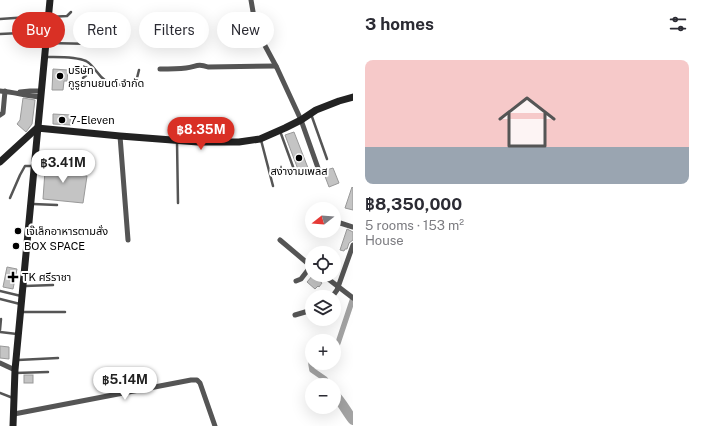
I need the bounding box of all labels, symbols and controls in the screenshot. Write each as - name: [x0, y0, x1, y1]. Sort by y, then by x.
- chip: Buy: [12, 12, 65, 48]
- chip: Rent: [73, 12, 131, 48]
- chip: Filters: [139, 12, 209, 48]
- chip: New: [217, 12, 274, 48]
- icon: filters: [667, 13, 689, 35]
- text: 3 homes: [365, 14, 434, 34]
- place label: บริษัท กูรูยานยนต์ จำกัด: [68, 64, 144, 90]
- marker: บริษัท กูรูยานยนต์ จำกัด: [55, 71, 65, 81]
- icon: home: [491, 86, 563, 158]
- place label: 7-Eleven: [70, 114, 115, 126]
- marker: 7-Eleven: [57, 115, 67, 125]
- pin: ฿8.35M: [168, 117, 234, 151]
- text: ฿8.35M: [176, 122, 226, 137]
- pin: ฿3.41M: [30, 150, 96, 184]
- marker: สง่างามเพลส: [294, 153, 304, 163]
- text: ฿3.41M: [40, 155, 86, 170]
- place label: สง่างามเพลส: [270, 165, 328, 177]
- text: ฿8,350,000: [365, 194, 462, 214]
- north arrow: [305, 202, 341, 238]
- map controls: [305, 202, 341, 414]
- text: 5 rooms · 153 m²: [365, 218, 464, 233]
- place label: เจ๊เล็กอาหารตามสั่ง: [26, 224, 108, 237]
- marker: เจ๊เล็กอาหารตามสั่ง: [13, 226, 23, 236]
- text: House: [365, 233, 404, 248]
- place label: BOX SPACE: [24, 240, 85, 252]
- marker: BOX SPACE: [11, 241, 21, 251]
- button: locate: [305, 246, 341, 282]
- marker: TK ศรีราชา: [7, 271, 19, 283]
- place label: TK ศรีราชา: [22, 271, 71, 283]
- button: layers: [305, 290, 341, 326]
- button: +: [305, 334, 341, 370]
- pin: ฿5.14M: [92, 367, 158, 401]
- text: ฿5.14M: [102, 372, 148, 387]
- button: −: [305, 378, 341, 414]

